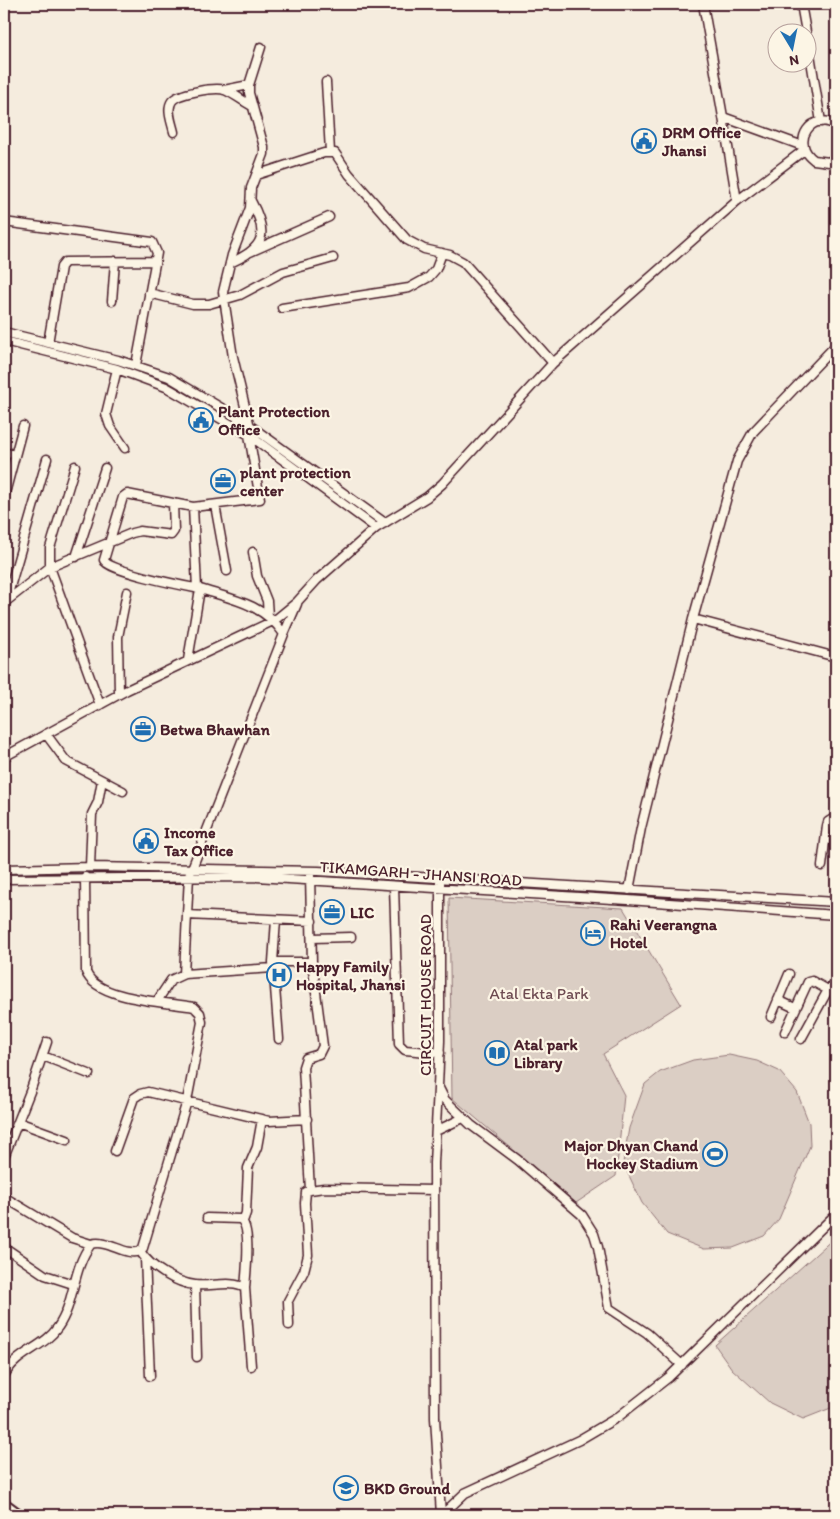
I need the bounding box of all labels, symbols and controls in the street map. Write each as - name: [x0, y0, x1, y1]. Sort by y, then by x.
- north arrow: [768, 22, 818, 72]
- text: N: [788, 51, 800, 70]
- place label: DRM Office Jhansi: [661, 123, 741, 160]
- public building icon: DRM Office Jhansi: [631, 128, 657, 154]
- place label: Plant Protection Office: [218, 402, 330, 439]
- public building icon: Plant Protection Office: [188, 407, 214, 433]
- place label: plant protection center: [239, 463, 352, 500]
- office icon: plant protection center: [210, 468, 236, 494]
- office icon: Betwa Bhawhan: [130, 716, 156, 742]
- place label: Betwa Bhawhan: [160, 720, 271, 739]
- place label: Income Tax Office: [163, 823, 234, 860]
- public building icon: Income Tax Office: [133, 828, 159, 854]
- street label: TIKAMGARH - JHANSI ROAD: [319, 857, 523, 890]
- office icon: LIC: [319, 899, 345, 925]
- place label: LIC: [350, 903, 375, 922]
- street label: CIRCUIT HOUSE ROAD: [416, 914, 435, 1076]
- place label: Rahi Veerangna Hotel: [610, 915, 718, 952]
- hotel icon: Rahi Veerangna Hotel: [580, 920, 606, 946]
- place label: Happy Family Hospital, Jhansi: [296, 957, 405, 995]
- hospital icon: Happy Family Hospital, Jhansi: [266, 962, 292, 988]
- park label: Atal Ekta Park: [489, 984, 589, 1003]
- place label: Atal park Library: [513, 1035, 578, 1073]
- library icon: Atal park Library: [484, 1040, 510, 1066]
- place label: Major Dhyan Chand Hockey Stadium: [564, 1136, 699, 1174]
- sports icon: Major Dhyan Chand Hockey Stadium: [702, 1141, 728, 1167]
- school or university icon: BKD Ground: [333, 1475, 359, 1501]
- place label: BKD Ground: [364, 1479, 450, 1498]

